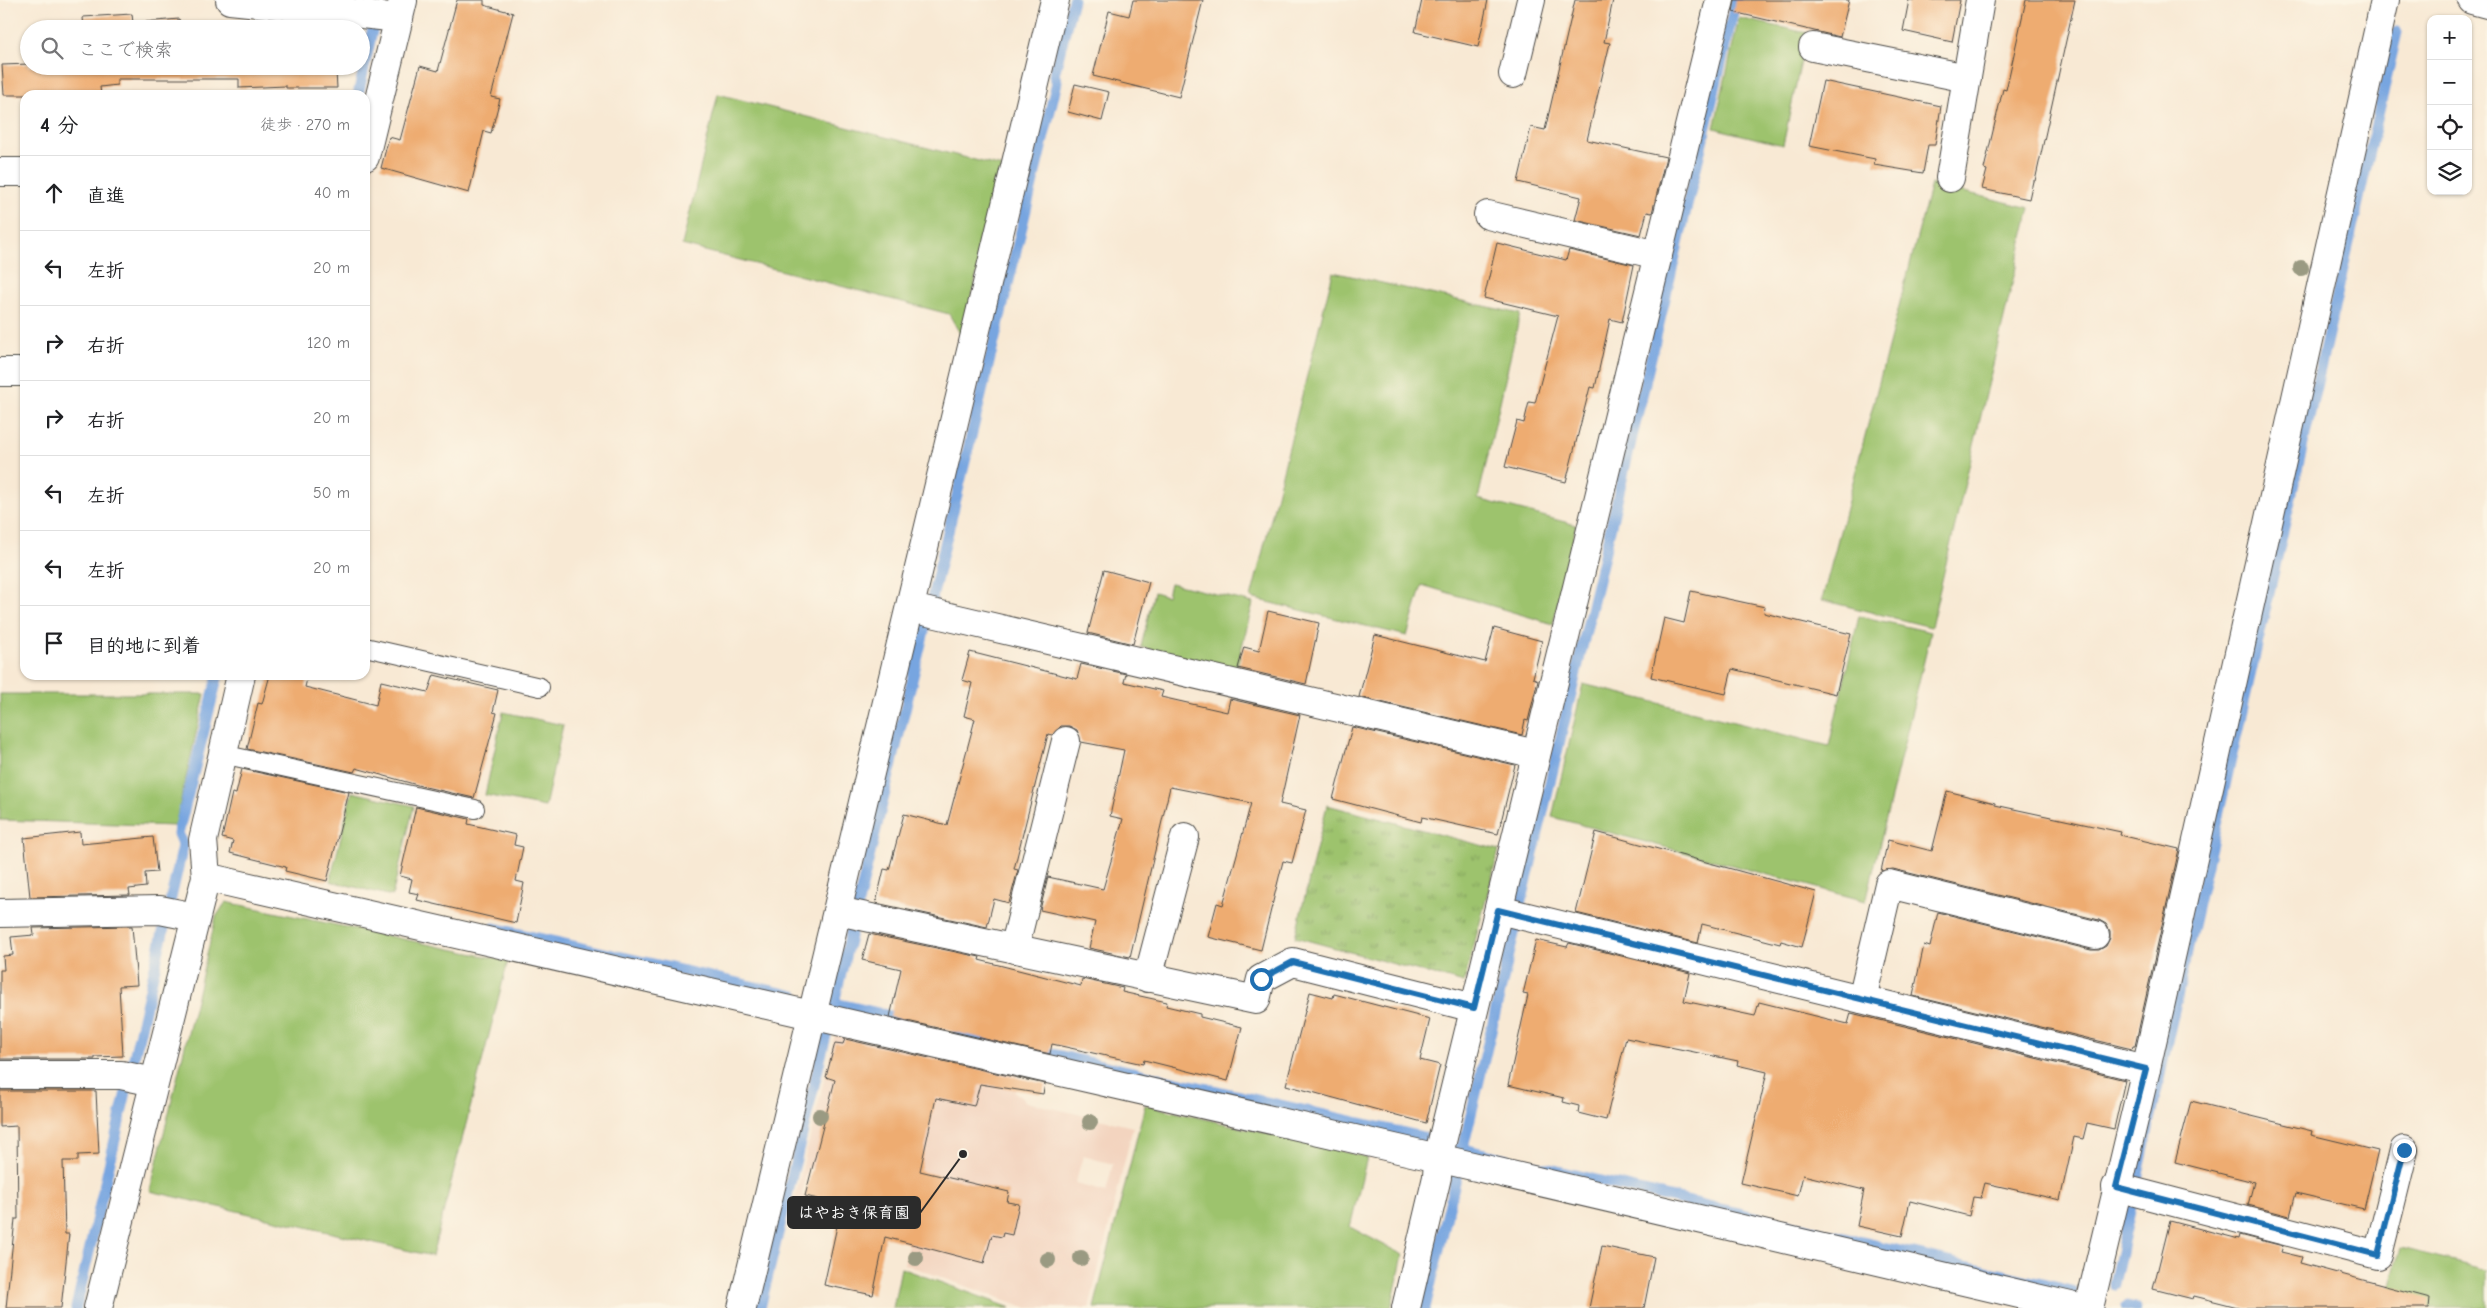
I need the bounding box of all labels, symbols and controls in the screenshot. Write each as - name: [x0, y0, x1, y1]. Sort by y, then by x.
- map controls: [2427, 15, 2472, 195]
- button: +: [2427, 15, 2472, 60]
- search box: [20, 20, 370, 75]
- icon: search: [38, 34, 66, 62]
- text: ここで検索: [78, 39, 173, 61]
- button: −: [2427, 60, 2472, 105]
- button: locate: [2427, 105, 2472, 150]
- text: 4 分: [40, 113, 78, 137]
- text: 徒歩 · 270 m: [260, 116, 350, 134]
- button: layers: [2427, 150, 2472, 195]
- icon: ahead: [40, 179, 68, 207]
- text: 40 m: [314, 184, 350, 202]
- text: 直進: [87, 185, 125, 207]
- icon: left: [40, 254, 68, 282]
- text: 20 m: [313, 259, 350, 277]
- text: 左折: [87, 260, 125, 282]
- icon: right: [40, 329, 68, 357]
- text: 120 m: [307, 334, 350, 352]
- text: 右折: [87, 335, 125, 357]
- icon: right: [40, 404, 68, 432]
- text: 20 m: [313, 409, 350, 427]
- text: 右折: [87, 410, 125, 432]
- icon: left: [40, 479, 68, 507]
- text: 50 m: [313, 484, 350, 502]
- text: 左折: [87, 485, 125, 507]
- icon: left: [40, 554, 68, 582]
- text: 20 m: [313, 559, 350, 577]
- text: 左折: [87, 560, 125, 582]
- icon: arrive: [40, 629, 68, 657]
- text: 目的地に到着: [87, 635, 201, 657]
- route start: [1250, 968, 1273, 991]
- route end: [2393, 1139, 2416, 1162]
- callout: はやおき保育園: [788, 1197, 920, 1228]
- text: はやおき保育園: [798, 1204, 910, 1222]

